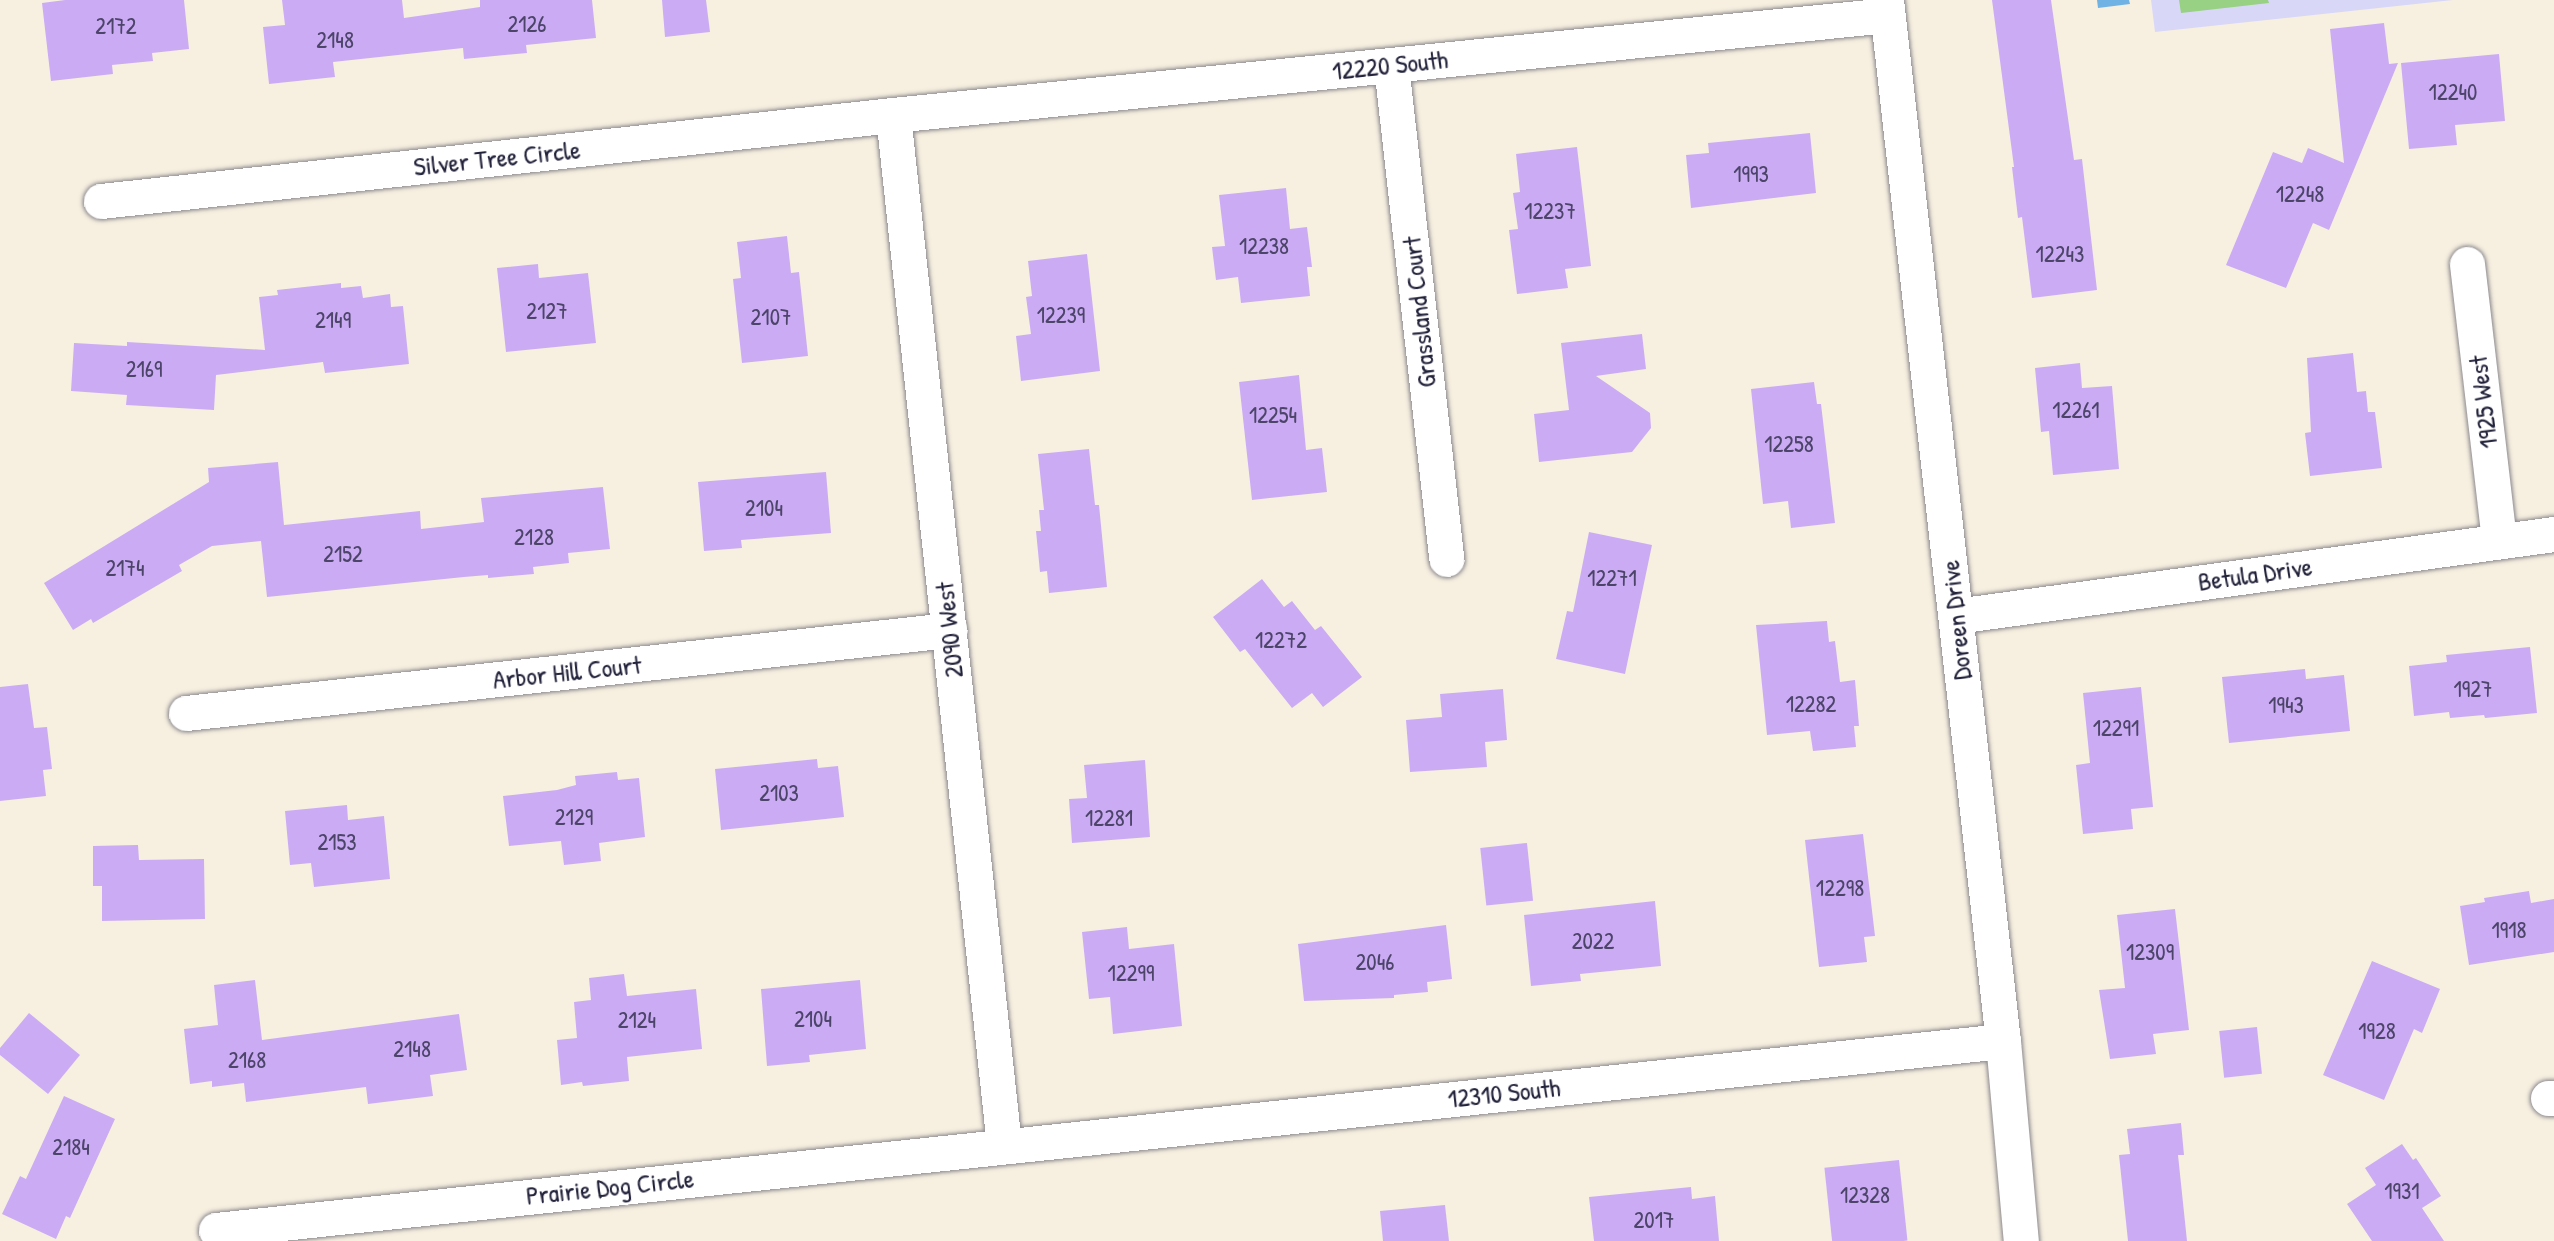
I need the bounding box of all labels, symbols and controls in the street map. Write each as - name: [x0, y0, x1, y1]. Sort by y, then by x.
- house number: 2126: [507, 10, 547, 38]
- house number: 2172: [95, 12, 137, 40]
- house number: 2148: [316, 26, 354, 54]
- street label: 12220 South: [1331, 43, 1449, 87]
- house number: 12240: [2429, 78, 2477, 106]
- street label: Silver Tree Circle: [412, 134, 582, 182]
- house number: 1993: [1733, 160, 1769, 188]
- house number: 12248: [2276, 180, 2324, 208]
- house number: 12237: [1524, 197, 1576, 225]
- house number: 12238: [1239, 232, 1289, 260]
- street label: Grassland Court: [1396, 235, 1442, 389]
- house number: 12243: [2036, 240, 2084, 268]
- house number: 2127: [526, 297, 568, 325]
- house number: 12239: [1037, 301, 1085, 329]
- house number: 2107: [751, 303, 791, 331]
- house number: 2149: [315, 306, 351, 334]
- street label: 1925 West: [2462, 354, 2504, 450]
- house number: 2169: [126, 355, 162, 383]
- house number: 12261: [2052, 396, 2100, 424]
- house number: 12254: [1249, 401, 1297, 429]
- house number: 12258: [1764, 430, 1814, 458]
- house number: 2104: [745, 494, 783, 522]
- house number: 2128: [514, 523, 554, 551]
- house number: 2152: [323, 540, 363, 568]
- street label: Betula Drive: [2196, 551, 2314, 597]
- house number: 2174: [105, 554, 145, 582]
- street label: Doreen Drive: [1934, 559, 1978, 681]
- house number: 12271: [1587, 564, 1637, 592]
- street label: 2090 West: [928, 580, 970, 680]
- house number: 12272: [1255, 626, 1307, 654]
- street label: Arbor Hill Court: [491, 649, 643, 695]
- house number: 1927: [2454, 675, 2492, 703]
- house number: 12282: [1786, 690, 1836, 718]
- house number: 1943: [2268, 691, 2304, 719]
- house number: 12291: [2093, 714, 2139, 742]
- house number: 2103: [759, 779, 799, 807]
- house number: 2129: [555, 803, 593, 831]
- house number: 12281: [1085, 804, 1133, 832]
- house number: 2153: [317, 828, 357, 856]
- house number: 12298: [1816, 874, 1864, 902]
- house number: 1918: [2491, 916, 2527, 944]
- house number: 2022: [1572, 927, 1614, 955]
- house number: 12309: [2126, 938, 2174, 966]
- house number: 2046: [1356, 948, 1394, 976]
- house number: 12299: [1108, 959, 1154, 987]
- house number: 2104: [794, 1005, 832, 1033]
- house number: 2124: [618, 1006, 656, 1034]
- house number: 1928: [2358, 1017, 2396, 1045]
- house number: 2148: [393, 1035, 431, 1063]
- house number: 2168: [228, 1046, 266, 1074]
- street label: 12310 South: [1446, 1072, 1562, 1114]
- house number: 2184: [52, 1133, 90, 1161]
- street label: Prairie Dog Circle: [525, 1163, 695, 1211]
- house number: 1931: [2384, 1177, 2420, 1205]
- house number: 12328: [1840, 1181, 1890, 1209]
- house number: 2017: [1634, 1206, 1674, 1234]

